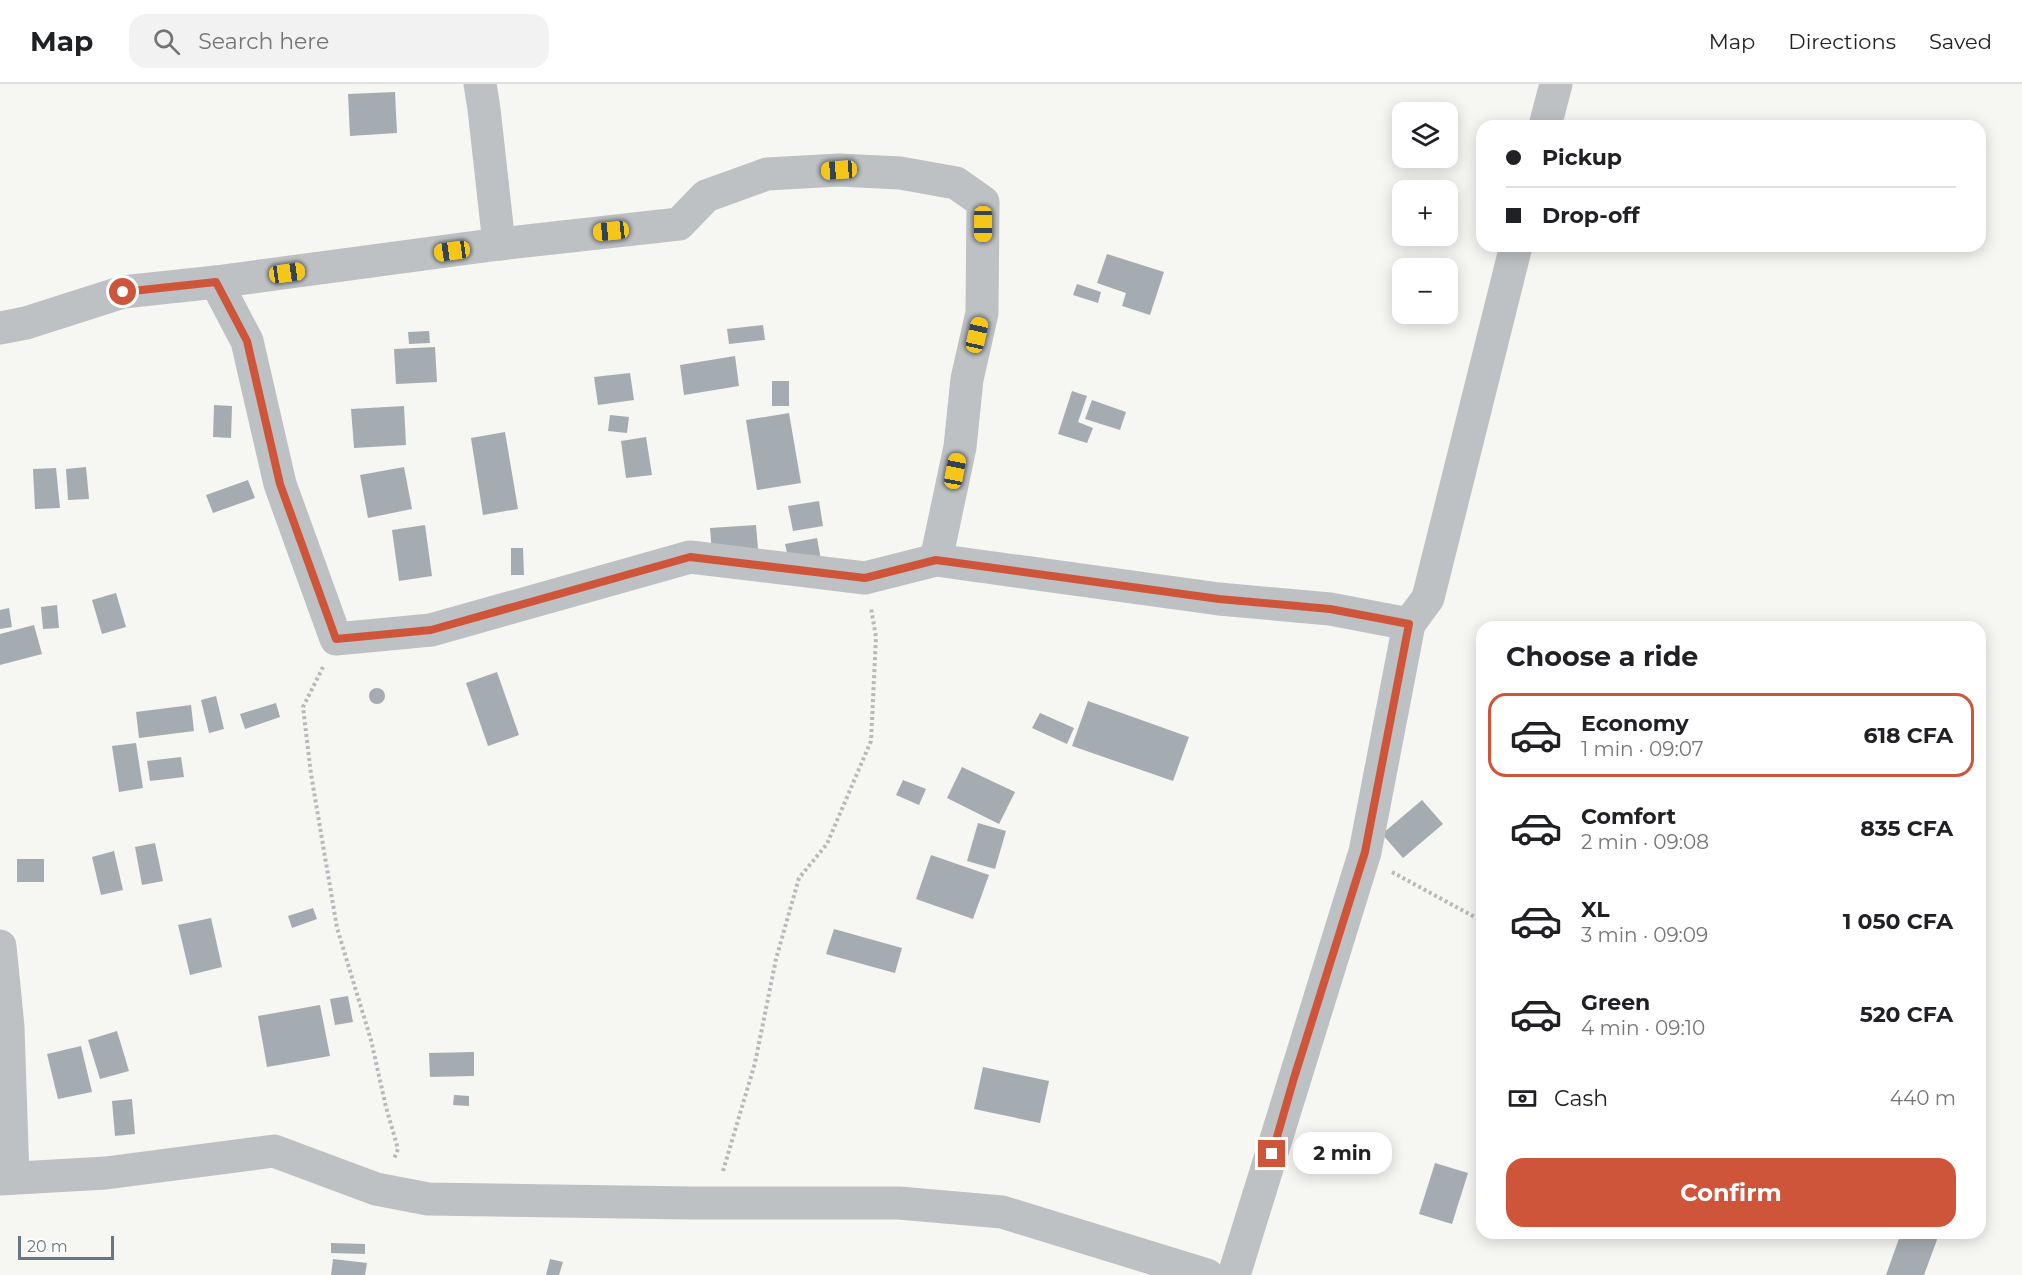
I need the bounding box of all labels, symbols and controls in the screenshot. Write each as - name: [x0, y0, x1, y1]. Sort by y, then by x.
- search box: [129, 14, 549, 68]
- text: Map: [30, 24, 93, 58]
- icon: search: [150, 25, 183, 58]
- text: Search here: [198, 28, 329, 55]
- text: Map: [1709, 29, 1755, 54]
- text: Directions: [1788, 29, 1896, 54]
- text: Saved: [1929, 29, 1992, 54]
- map controls: [1392, 102, 1458, 324]
- button: layers: [1392, 102, 1458, 168]
- text: Pickup: [1542, 144, 1622, 171]
- car: [820, 160, 858, 180]
- button: +: [1392, 180, 1458, 246]
- text: Drop-off: [1542, 202, 1640, 229]
- car: [974, 206, 992, 242]
- car: [592, 220, 630, 242]
- car: [433, 240, 471, 262]
- button: −: [1392, 258, 1458, 324]
- car: [268, 262, 306, 284]
- route start: [109, 278, 136, 305]
- car: [964, 315, 990, 355]
- car: [943, 452, 967, 490]
- text: Choose a ride: [1506, 640, 1698, 673]
- icon: car: [1509, 708, 1563, 762]
- text: Economy: [1581, 710, 1689, 737]
- text: 618 CFA: [1863, 722, 1953, 749]
- text: 1 min · 09:07: [1581, 737, 1704, 761]
- icon: car: [1509, 801, 1563, 855]
- text: Comfort: [1581, 803, 1676, 830]
- text: 835 CFA: [1860, 815, 1953, 842]
- text: 2 min · 09:08: [1581, 830, 1709, 854]
- icon: car: [1509, 894, 1563, 948]
- text: XL: [1581, 896, 1610, 923]
- text: 1 050 CFA: [1843, 908, 1953, 935]
- text: 3 min · 09:09: [1581, 923, 1708, 947]
- icon: car: [1509, 987, 1563, 1041]
- text: Green: [1581, 989, 1650, 1016]
- text: 520 CFA: [1860, 1001, 1953, 1028]
- text: 4 min · 09:10: [1581, 1016, 1705, 1040]
- icon: cash: [1506, 1082, 1539, 1115]
- text: Cash: [1554, 1085, 1608, 1112]
- text: 440 m: [1890, 1086, 1956, 1110]
- callout: 2 min: [1293, 1133, 1392, 1175]
- route end: [1258, 1140, 1285, 1167]
- text: 2 min: [1313, 1141, 1372, 1165]
- button: Confirm: [1506, 1158, 1956, 1227]
- scale bar: [18, 1233, 114, 1260]
- text: 20 m: [27, 1237, 68, 1256]

